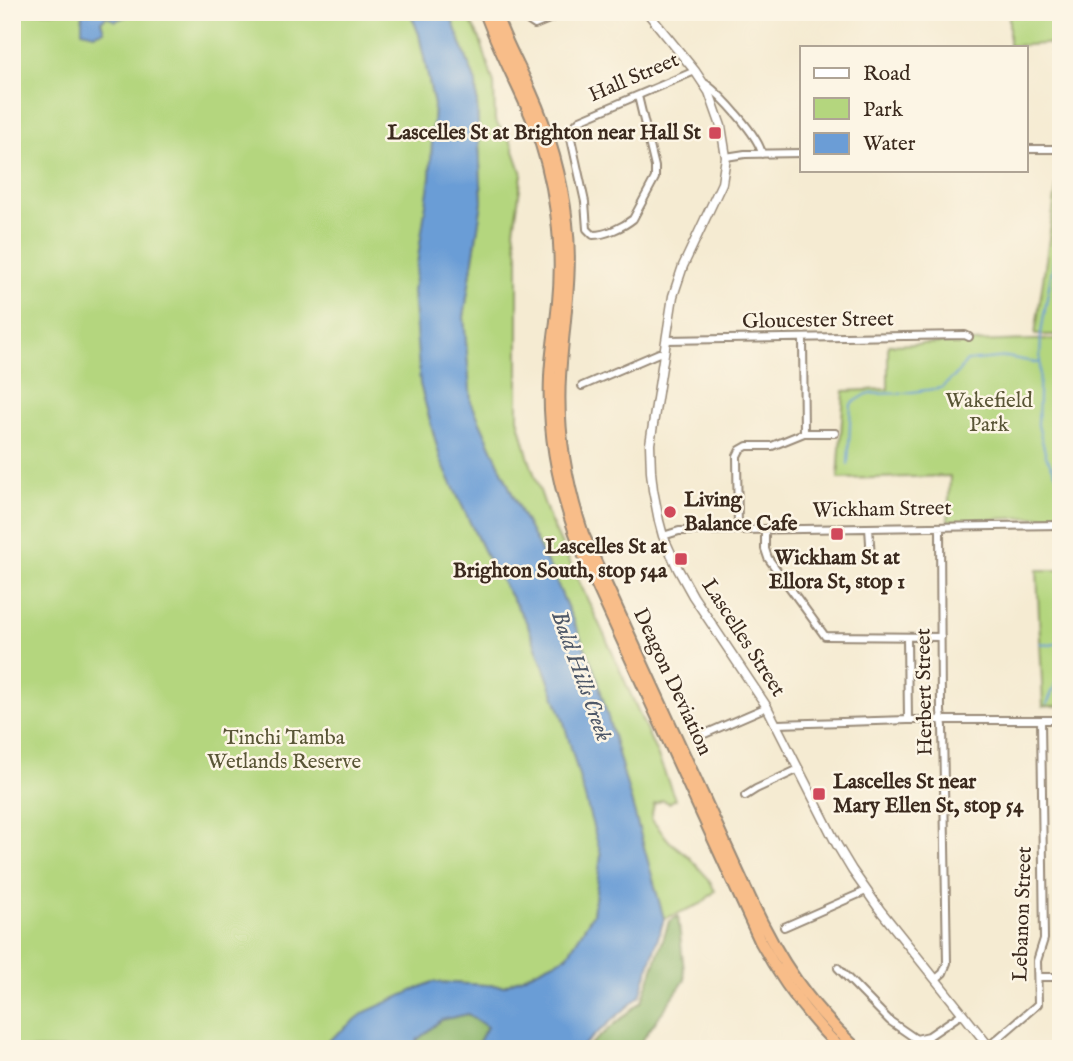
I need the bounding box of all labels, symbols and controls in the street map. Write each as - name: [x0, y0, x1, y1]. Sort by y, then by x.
- legend: [800, 46, 1028, 172]
- street label: Hall Street: [585, 47, 683, 109]
- text: Road: [863, 61, 911, 88]
- text: Park: [863, 97, 904, 124]
- place label: Lascelles St at Brighton near Hall St: [387, 120, 702, 147]
- marker: Lascelles St at Brighton near Hall St: [707, 125, 723, 141]
- text: Water: [863, 131, 916, 158]
- street label: Gloucester Street: [742, 306, 894, 336]
- park label: Wakefield Park: [945, 388, 1033, 439]
- place label: Living Balance Cafe: [684, 487, 798, 538]
- street label: Wickham Street: [812, 495, 952, 525]
- marker: Living Balance Cafe: [662, 504, 678, 520]
- marker: Wickham St at Ellora St, stop 1: [829, 526, 845, 542]
- place label: Lascelles St at Brighton South, stop 54a: [453, 534, 668, 585]
- place label: Wickham St at Ellora St, stop 1: [769, 545, 905, 596]
- marker: Lascelles St at Brighton South, stop 54a: [673, 551, 689, 567]
- street label: Lascelles Street: [695, 574, 791, 702]
- street label: Deagon Deviation: [626, 604, 718, 760]
- water label: Bald Hills Creek: [544, 607, 618, 745]
- street label: Herbert Street: [910, 628, 940, 756]
- park label: Tinchi Tamba Wetlands Reserve: [207, 725, 361, 776]
- place label: Lascelles St near Mary Ellen St, stop 54: [833, 769, 1024, 820]
- marker: Lascelles St near Mary Ellen St, stop 54: [811, 786, 827, 802]
- street label: Lebanon Street: [1007, 846, 1039, 982]

